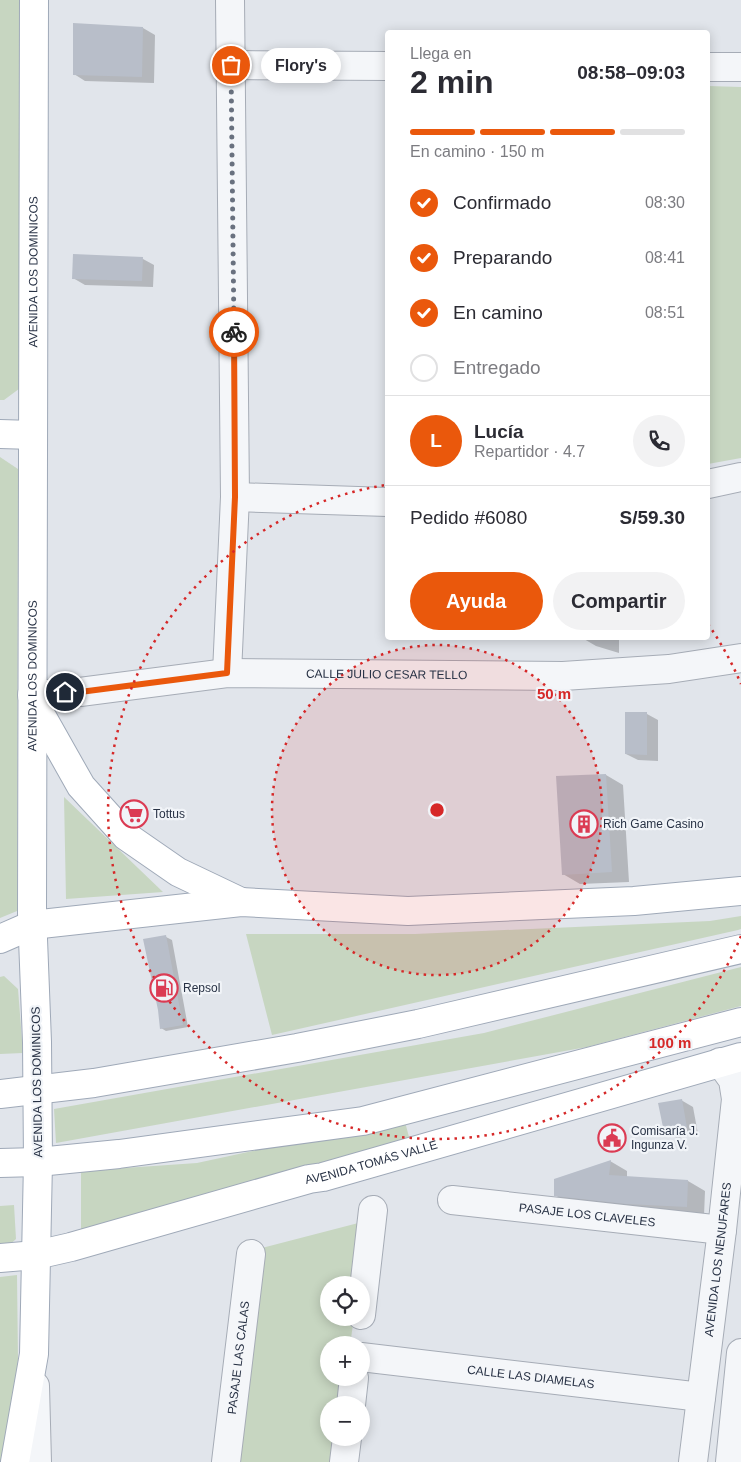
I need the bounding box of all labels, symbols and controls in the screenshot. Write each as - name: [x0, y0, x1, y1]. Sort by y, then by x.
- pin: [210, 44, 252, 86]
- text: Llega en: [410, 45, 471, 62]
- callout: Flory's: [261, 48, 341, 82]
- icon: bag: [217, 51, 245, 79]
- text: Flory's: [275, 57, 327, 74]
- text: 08:58–09:03: [577, 62, 685, 83]
- text: 2 min: [410, 64, 494, 100]
- text: En camino · 150 m: [410, 143, 544, 160]
- icon: check: [410, 189, 438, 217]
- text: Confirmado: [453, 192, 551, 213]
- text: 08:30: [645, 194, 685, 211]
- street label: AVENIDA LOS DOMINICOS: [26, 196, 41, 347]
- icon: check: [410, 244, 438, 272]
- text: Preparando: [453, 247, 552, 268]
- text: 08:41: [645, 249, 685, 266]
- icon: check: [410, 299, 438, 327]
- text: En camino: [453, 302, 543, 323]
- text: 08:51: [645, 304, 685, 321]
- courier: [209, 307, 259, 357]
- icon: bike: [220, 318, 248, 346]
- text: Entregado: [453, 357, 541, 378]
- button: phone: [633, 415, 685, 467]
- text: Lucía: [474, 421, 524, 442]
- text: L: [430, 430, 442, 451]
- text: Repartidor · 4.7: [474, 443, 585, 460]
- text: Pedido #6080: [410, 507, 527, 528]
- text: S/59.30: [620, 507, 685, 528]
- button: Ayuda: [410, 572, 543, 630]
- button: Compartir: [553, 572, 685, 630]
- street label: AVENIDA LOS DOMINICOS: [25, 600, 40, 751]
- street label: CALLE JULIO CESAR TELLO: [306, 667, 467, 682]
- pin: [44, 671, 86, 713]
- icon: home: [51, 678, 79, 706]
- text: 50 m: [537, 685, 571, 702]
- supermarket icon: Tottus: [119, 799, 149, 829]
- centre of rings: [428, 801, 446, 819]
- place label: Tottus: [153, 807, 185, 821]
- building icon: Rich Game Casino: [569, 809, 599, 839]
- place label: Rich Game Casino: [603, 817, 704, 831]
- fuel station icon: Repsol: [149, 973, 179, 1003]
- place label: Repsol: [183, 981, 220, 995]
- street label: AVENIDA LOS DOMINICOS: [29, 1006, 45, 1158]
- text: 100 m: [649, 1034, 691, 1051]
- public building icon: Comisaría J. Ingunza V.: [597, 1123, 627, 1153]
- place label: Comisaría J. Ingunza V.: [631, 1124, 698, 1152]
- street label: AVENIDA TOMÁS VALLE: [303, 1138, 439, 1187]
- street label: AVENIDA LOS NENUFARES: [702, 1182, 734, 1338]
- street label: PASAJE LOS CLAVELES: [518, 1200, 656, 1230]
- map controls: [320, 1276, 370, 1446]
- button: locate: [320, 1276, 370, 1326]
- street label: PASAJE LAS CALAS: [225, 1300, 252, 1415]
- button: +: [320, 1336, 370, 1386]
- street label: CALLE LAS DIAMELAS: [466, 1363, 595, 1391]
- button: −: [320, 1396, 370, 1446]

